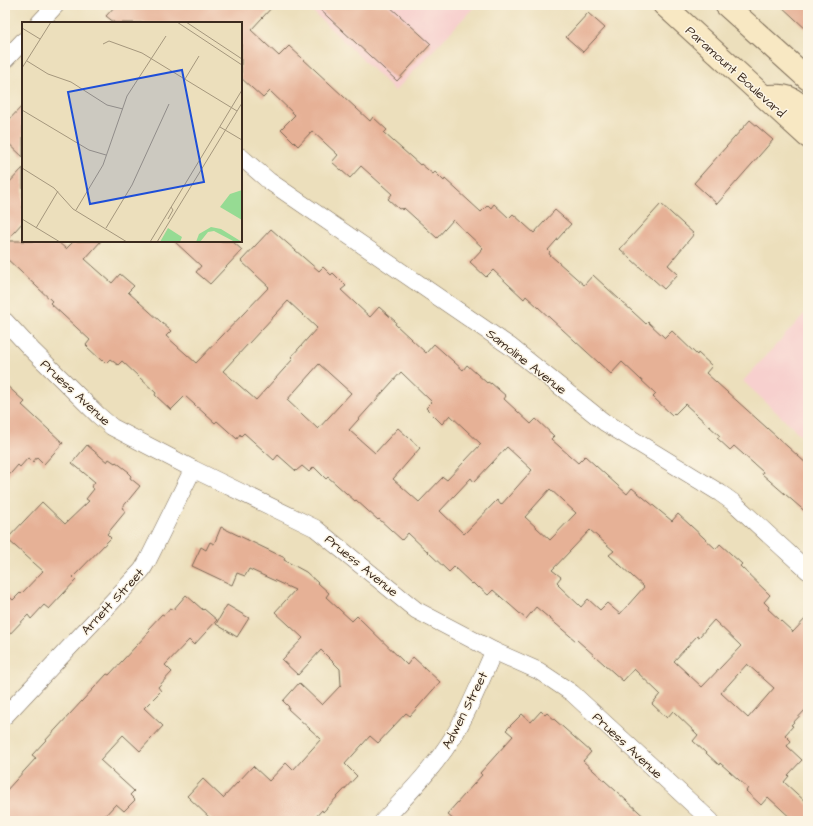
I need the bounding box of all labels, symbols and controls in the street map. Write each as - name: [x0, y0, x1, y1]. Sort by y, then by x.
- inset map: [22, 22, 242, 242]
- street label: Paramount Boulevard: [681, 22, 790, 122]
- street label: Samoline Avenue: [482, 325, 570, 399]
- street label: Pruess Avenue: [36, 356, 114, 430]
- street label: Pruess Avenue: [321, 531, 402, 601]
- street label: Arnett Street: [77, 564, 149, 639]
- street label: Adwen Street: [438, 668, 492, 752]
- street label: Pruess Avenue: [588, 709, 666, 783]

